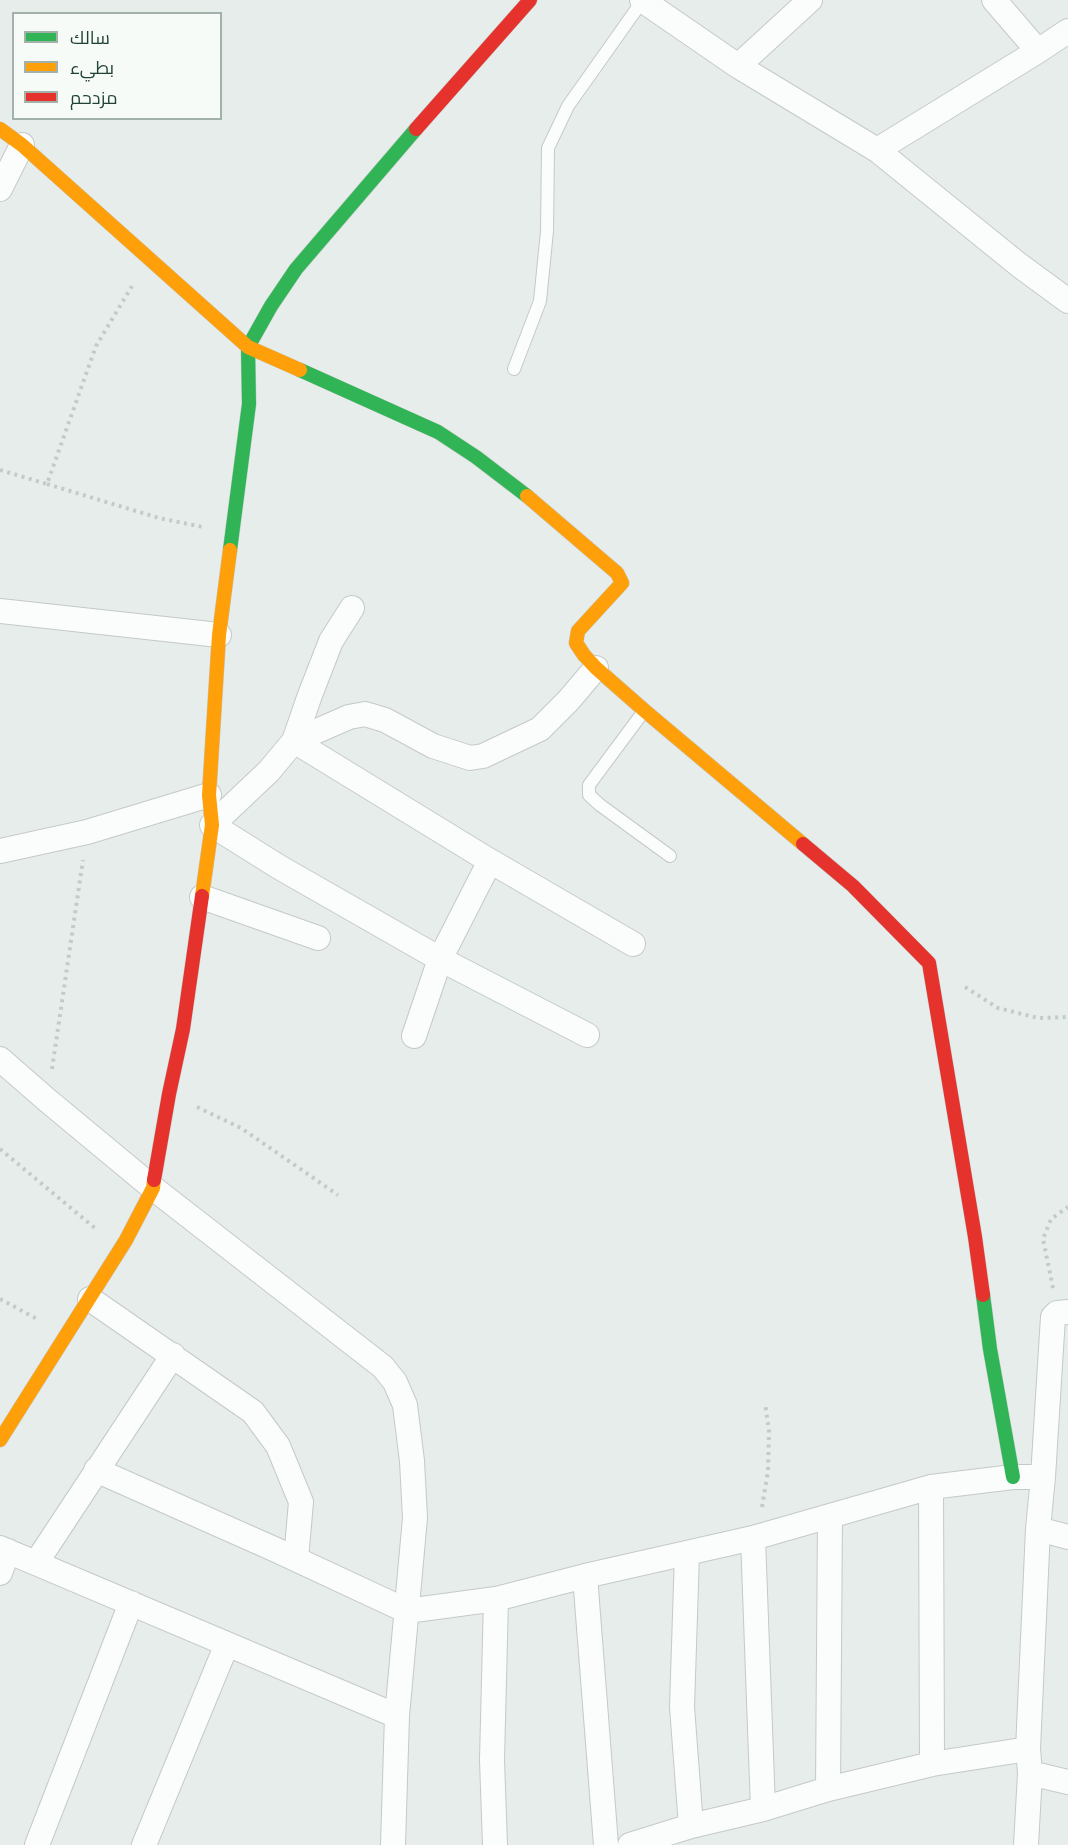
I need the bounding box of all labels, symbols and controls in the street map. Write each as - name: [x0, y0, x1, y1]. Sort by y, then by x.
- legend: [12, 12, 222, 120]
- text: سالك: [70, 26, 110, 49]
- text: بطيء: [70, 56, 114, 79]
- text: مزدحم: [70, 86, 118, 109]

